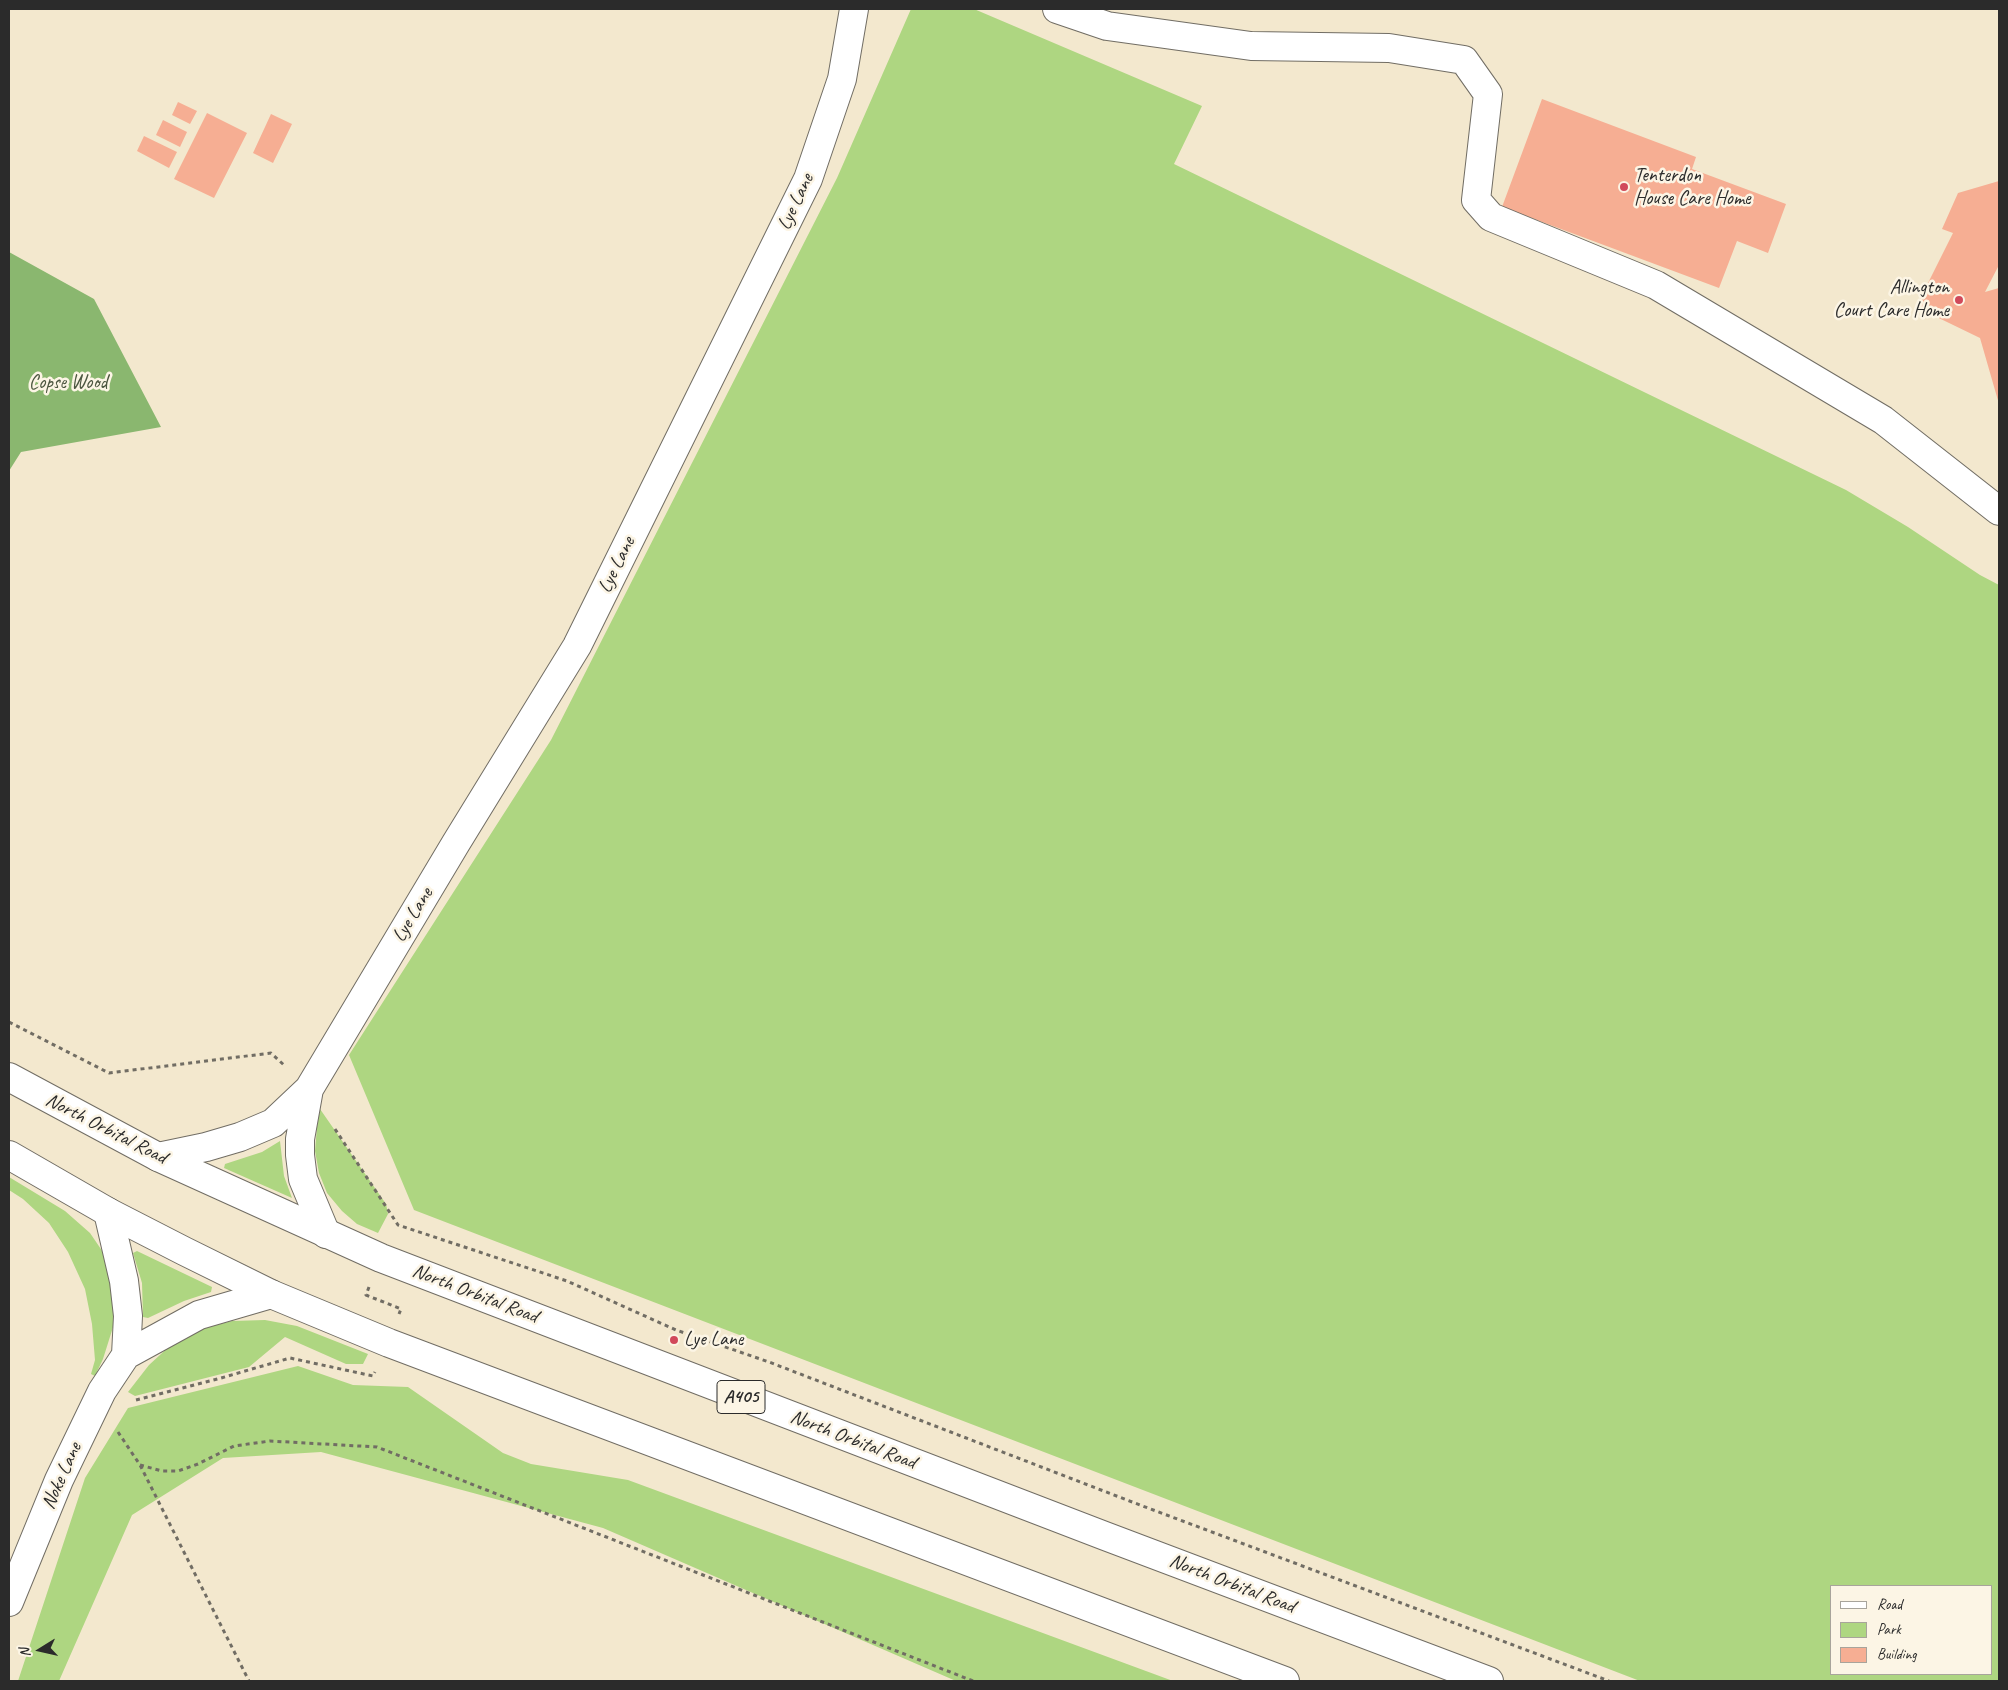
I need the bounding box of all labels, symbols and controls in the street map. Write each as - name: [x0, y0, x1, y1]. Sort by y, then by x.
- place label: Tenterdon House Care Home: [1634, 164, 1751, 211]
- street label: Lye Lane: [773, 170, 819, 234]
- marker: Tenterdon House Care Home: [1618, 181, 1630, 193]
- place label: Allington Court Care Home: [1834, 276, 1949, 323]
- marker: Allington Court Care Home: [1953, 294, 1965, 306]
- park label: Copse Wood: [29, 371, 107, 395]
- street label: Lye Lane: [593, 533, 641, 597]
- street label: Lye Lane: [387, 883, 439, 947]
- street label: North Orbital Road: [41, 1088, 171, 1170]
- street label: North Orbital Road: [409, 1259, 541, 1329]
- place label: Lye Lane: [684, 1328, 743, 1352]
- marker: Lye Lane: [668, 1334, 680, 1346]
- road number: A405: [717, 1380, 765, 1414]
- street label: North Orbital Road: [787, 1405, 919, 1475]
- street label: Noke Lane: [37, 1439, 87, 1513]
- street label: North Orbital Road: [1166, 1549, 1298, 1619]
- legend: [1830, 1585, 1993, 1675]
- text: Road: [1877, 1595, 1902, 1614]
- text: Park: [1877, 1620, 1901, 1639]
- north arrow: [15, 1625, 65, 1675]
- text: Building: [1877, 1645, 1916, 1664]
- text: N: [16, 1647, 34, 1658]

